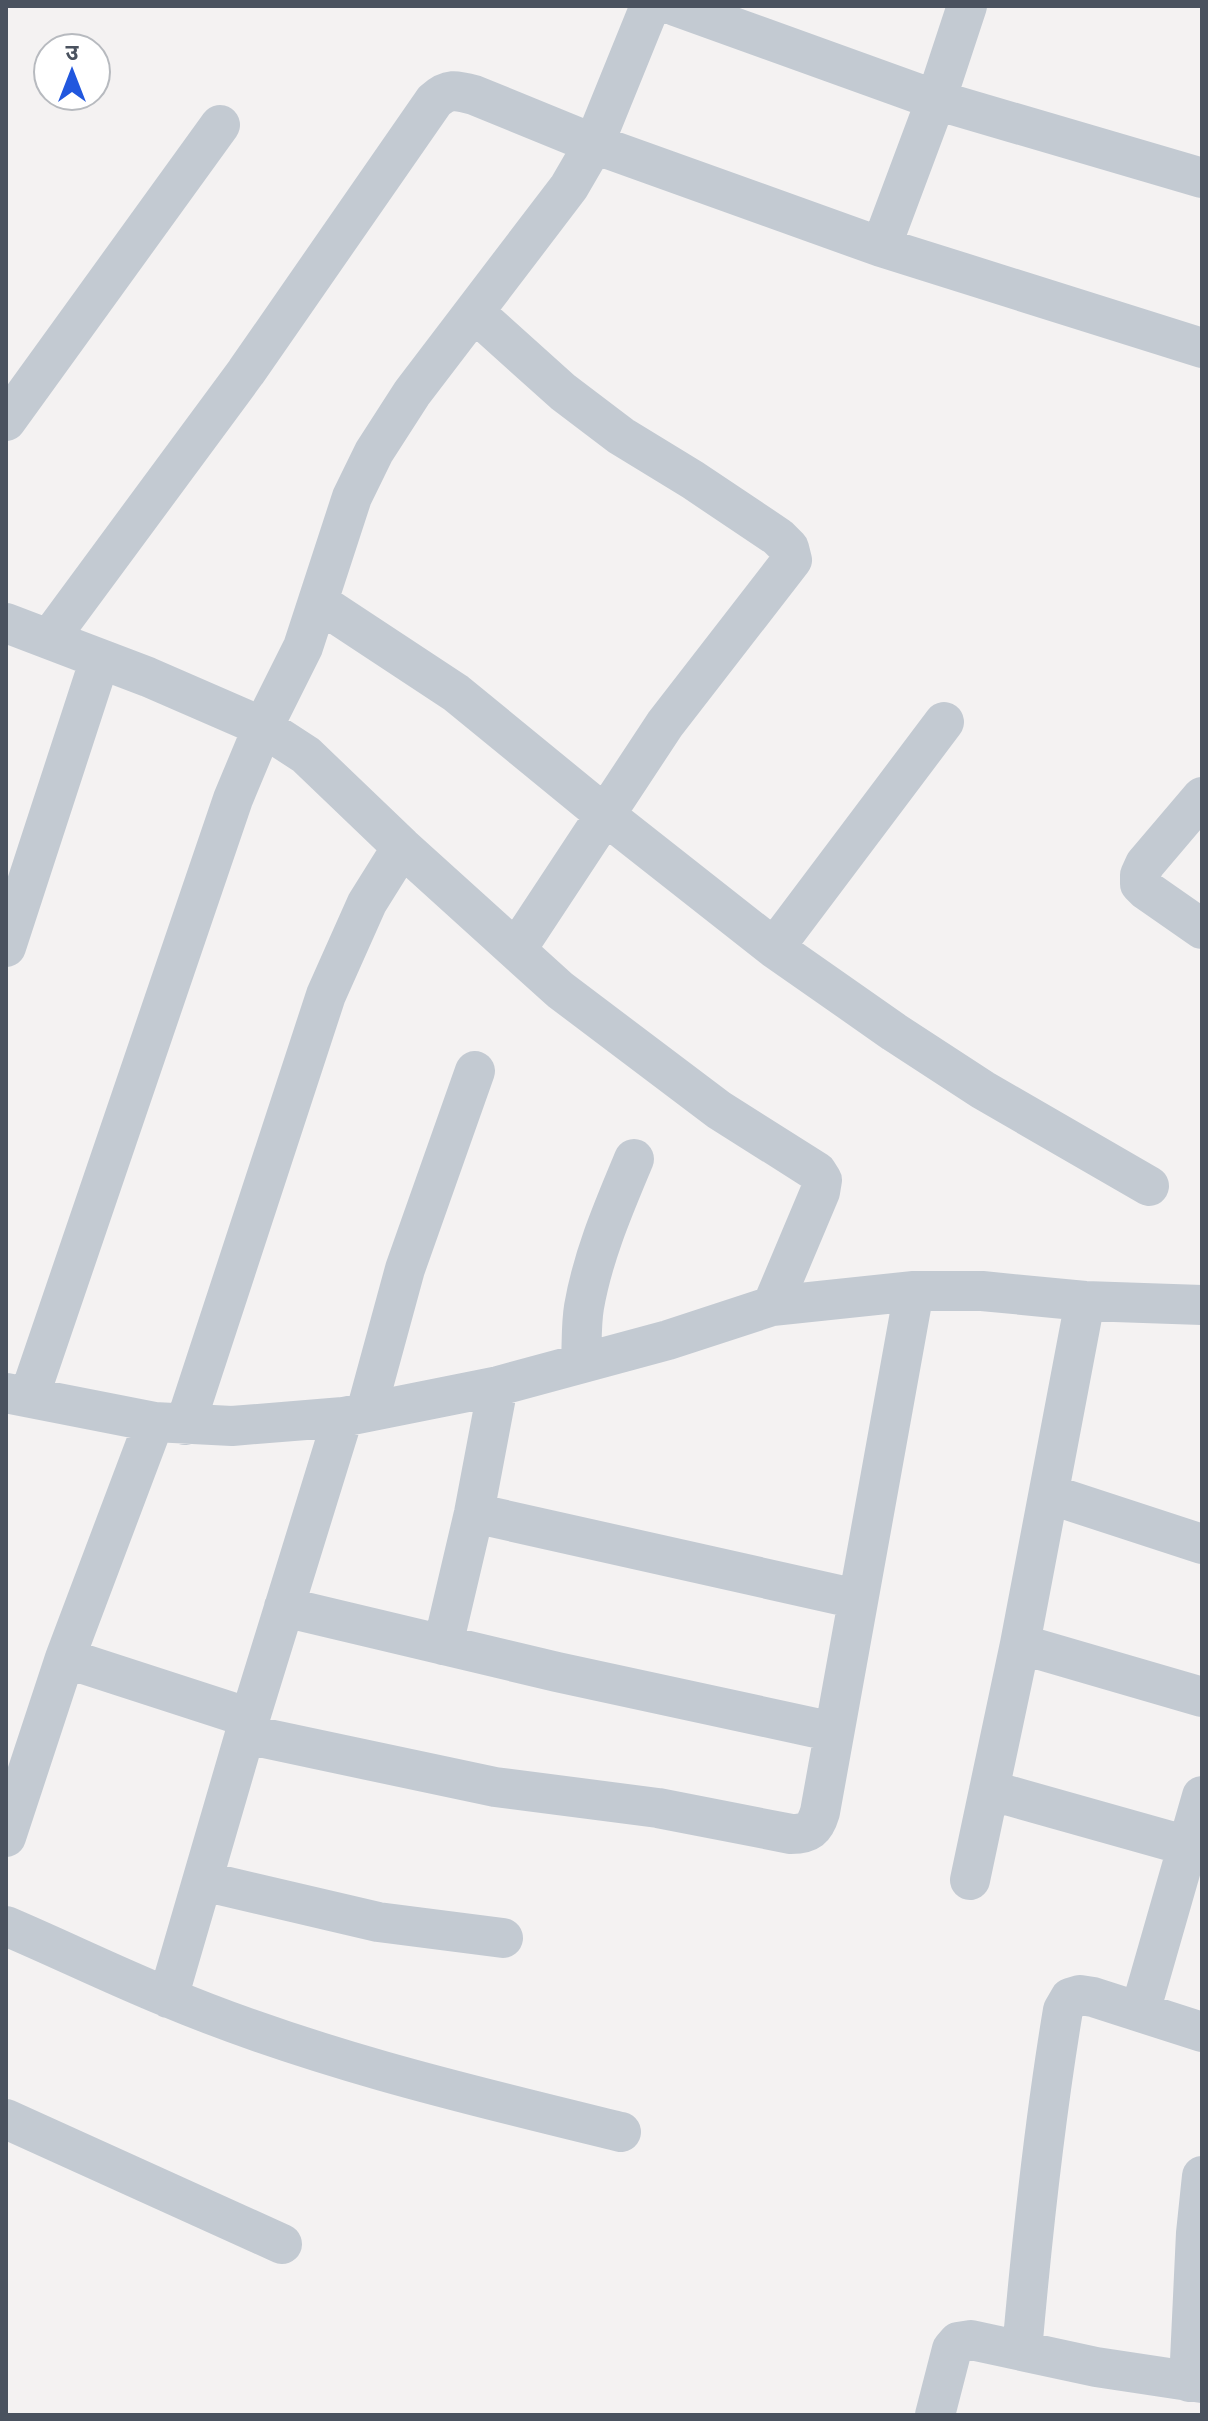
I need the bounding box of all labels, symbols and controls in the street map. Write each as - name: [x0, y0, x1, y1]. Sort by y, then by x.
- north arrow: [32, 32, 112, 112]
- text: उ: [66, 39, 80, 66]

